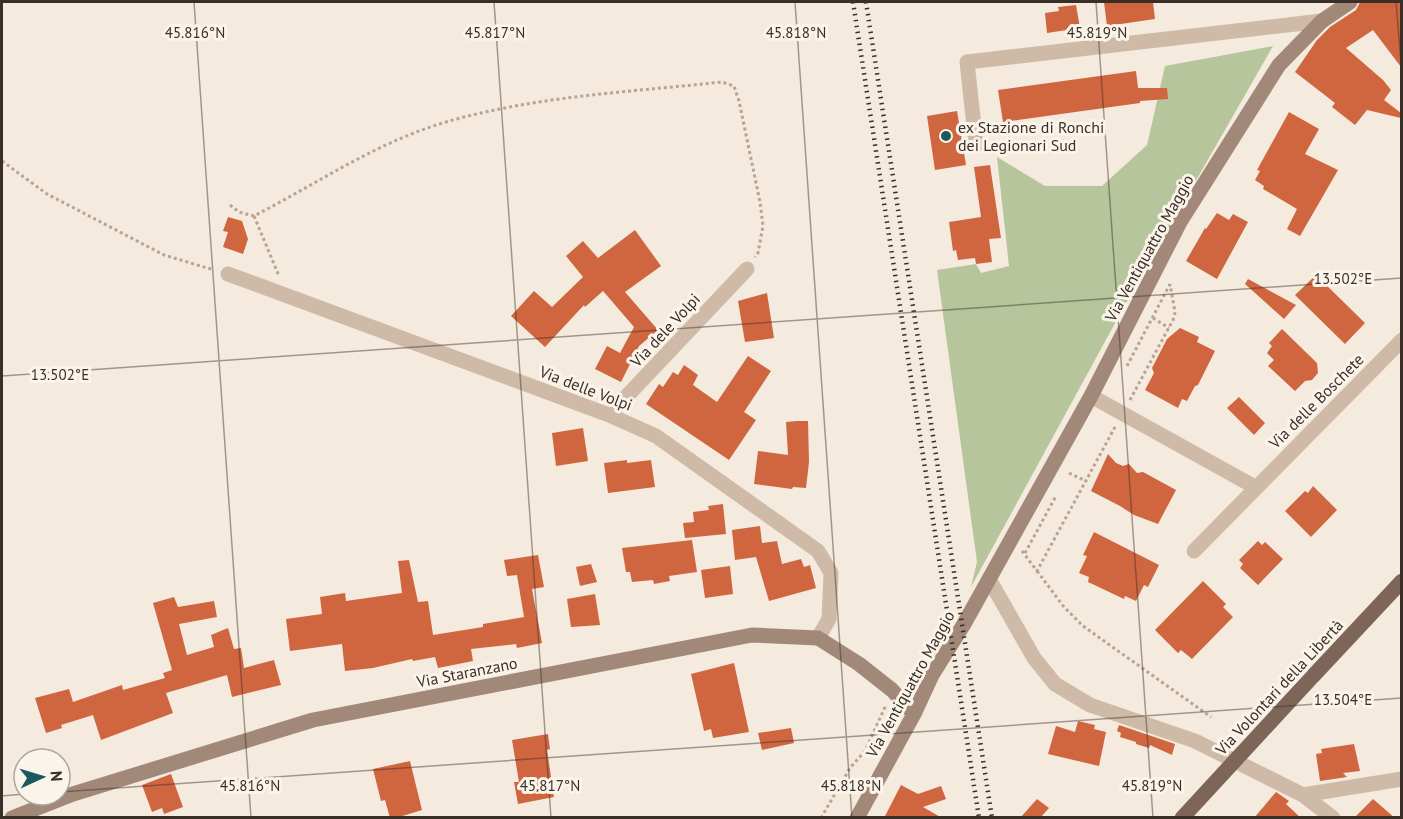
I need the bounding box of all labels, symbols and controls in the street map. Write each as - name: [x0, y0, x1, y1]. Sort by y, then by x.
- text: 45.816°N: [165, 23, 225, 42]
- text: 45.817°N: [465, 23, 525, 42]
- text: 45.818°N: [766, 23, 826, 42]
- text: 45.819°N: [1067, 23, 1127, 42]
- place label: ex Stazione di Ronchi dei Legionari Sud: [958, 117, 1104, 155]
- marker: ex Stazione di Ronchi dei Legionari Sud: [939, 129, 953, 143]
- street label: Via Ventiquattro Maggio: [1100, 171, 1198, 326]
- text: 13.502°E: [1314, 269, 1372, 288]
- street label: Via dele Volpi: [625, 289, 704, 372]
- street label: Via delle Boschete: [1264, 349, 1368, 453]
- street label: Via delle Volpi: [536, 361, 635, 415]
- text: 13.502°E: [31, 365, 89, 384]
- street label: Via Ventiquattro Maggio: [861, 607, 959, 762]
- street label: Via Volontari della Libertà: [1210, 615, 1347, 760]
- street label: Via Staranzano: [414, 652, 519, 692]
- text: 13.504°E: [1314, 690, 1372, 709]
- north arrow: [12, 747, 72, 807]
- text: N: [47, 770, 67, 782]
- text: 45.816°N: [220, 776, 280, 795]
- text: 45.817°N: [520, 776, 580, 795]
- text: 45.818°N: [821, 776, 881, 795]
- text: 45.819°N: [1122, 776, 1182, 795]

